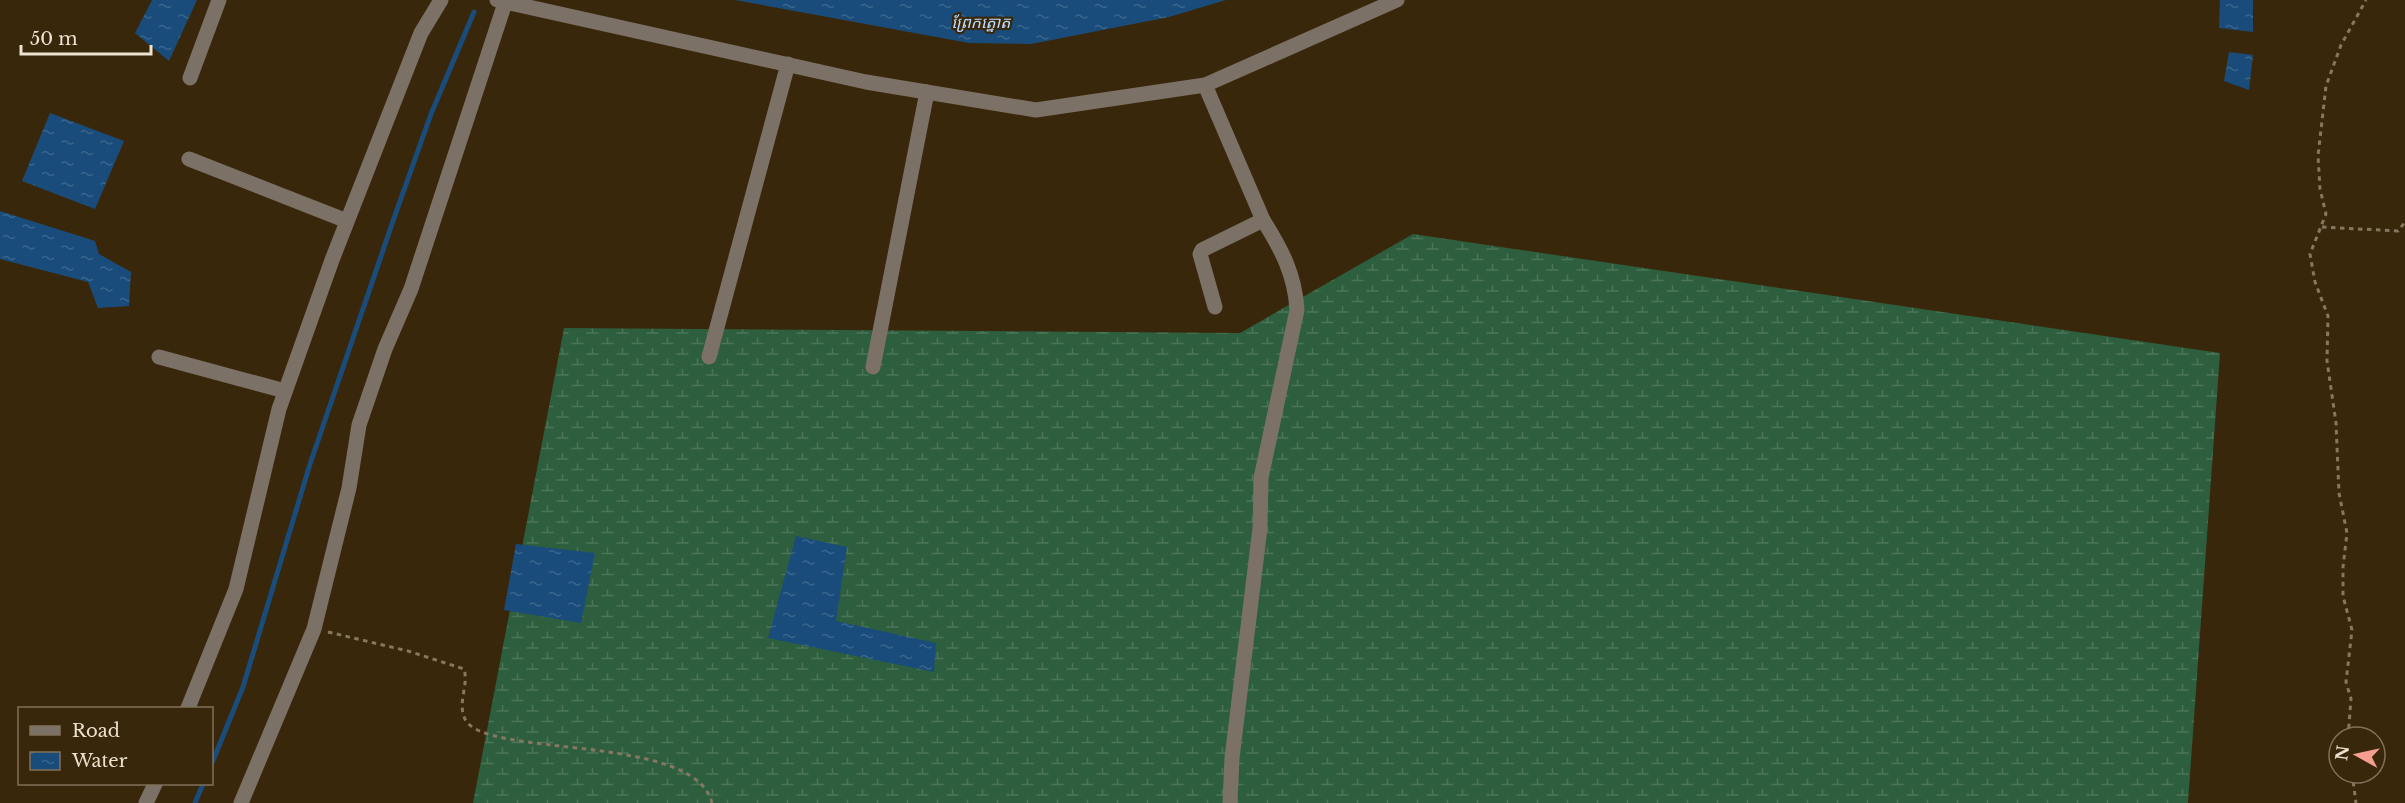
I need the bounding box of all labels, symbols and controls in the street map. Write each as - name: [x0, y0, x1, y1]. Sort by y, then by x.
- water label: ព្រែកត្នោត: [951, 12, 1011, 32]
- scale bar: [21, 18, 152, 56]
- text: 50 m: [30, 28, 78, 50]
- legend: [18, 707, 213, 785]
- text: Road: [72, 720, 120, 742]
- north arrow: [2327, 725, 2387, 785]
- text: N: [2331, 744, 2353, 762]
- text: Water: [71, 750, 128, 772]

